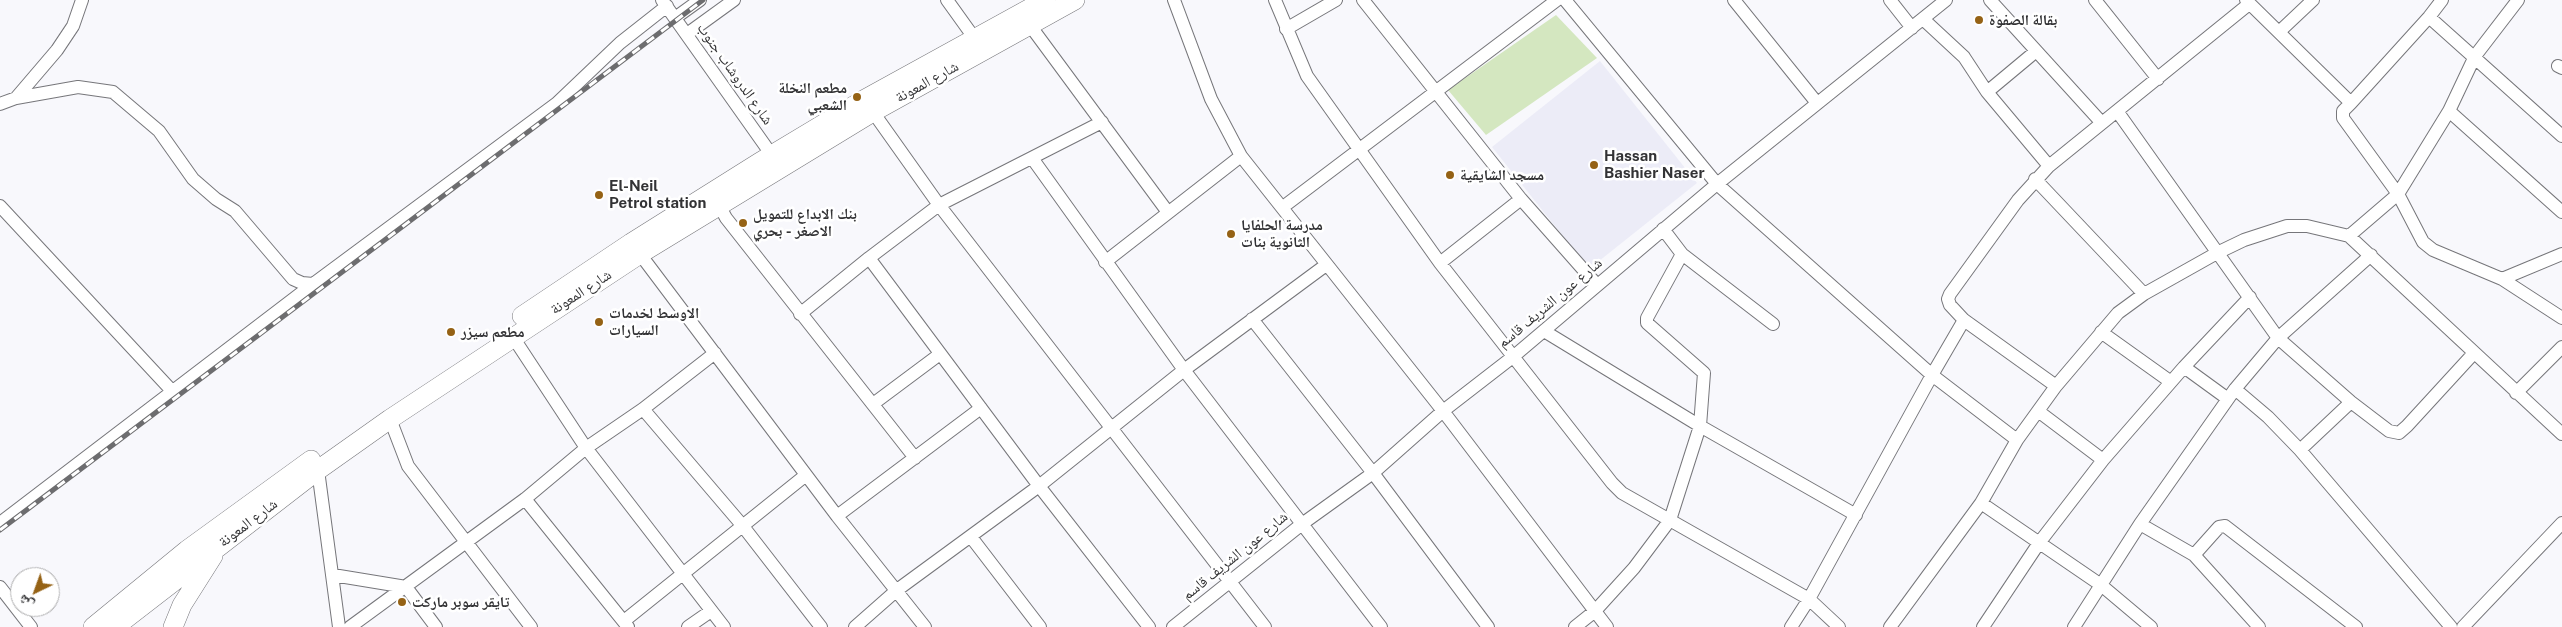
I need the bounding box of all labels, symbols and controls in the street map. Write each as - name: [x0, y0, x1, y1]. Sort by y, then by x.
- place label: بقالة الصفوة: [1989, 11, 2057, 29]
- marker: بقالة الصفوة: [1973, 14, 1985, 26]
- street label: شارع الدروشاب جنوب: [693, 20, 777, 128]
- street label: شارع المعونة: [892, 57, 962, 107]
- place label: مطعم النخلة الشعبي: [778, 79, 847, 114]
- marker: مطعم النخلة الشعبي: [851, 91, 863, 103]
- place label: Hassan Bashier Naser: [1604, 147, 1705, 182]
- marker: Hassan Bashier Naser: [1588, 159, 1600, 171]
- place label: مسجد الشايقية: [1460, 166, 1544, 184]
- marker: مسجد الشايقية: [1444, 169, 1456, 181]
- place label: El-Neil Petrol station: [609, 177, 706, 212]
- marker: El-Neil Petrol station: [593, 189, 605, 201]
- place label: بنك الابداع للتمويل الاصغر - بحري: [753, 205, 857, 240]
- place label: مدرسة الحلفايا الثانوية بنات: [1241, 216, 1323, 251]
- marker: بنك الابداع للتمويل الاصغر - بحري: [737, 217, 749, 229]
- marker: مدرسة الحلفايا الثانوية بنات: [1225, 228, 1237, 240]
- street label: شارع عون الشريف قاسم: [1494, 254, 1606, 352]
- street label: شارع المعونة: [547, 266, 615, 318]
- place label: الاوسط لخدمات السيارات: [609, 304, 699, 339]
- marker: الاوسط لخدمات السيارات: [593, 316, 605, 328]
- place label: مطعم سيزر: [461, 323, 525, 341]
- marker: مطعم سيزر: [445, 326, 457, 338]
- street label: شارع المعونة: [215, 495, 281, 551]
- street label: شارع عون الشريف قاسم: [1178, 508, 1292, 604]
- north arrow: [10, 567, 60, 617]
- text: ش: [15, 591, 37, 613]
- place label: تايقر سوبر ماركت: [412, 593, 509, 611]
- marker: تايقر سوبر ماركت: [396, 596, 408, 608]

